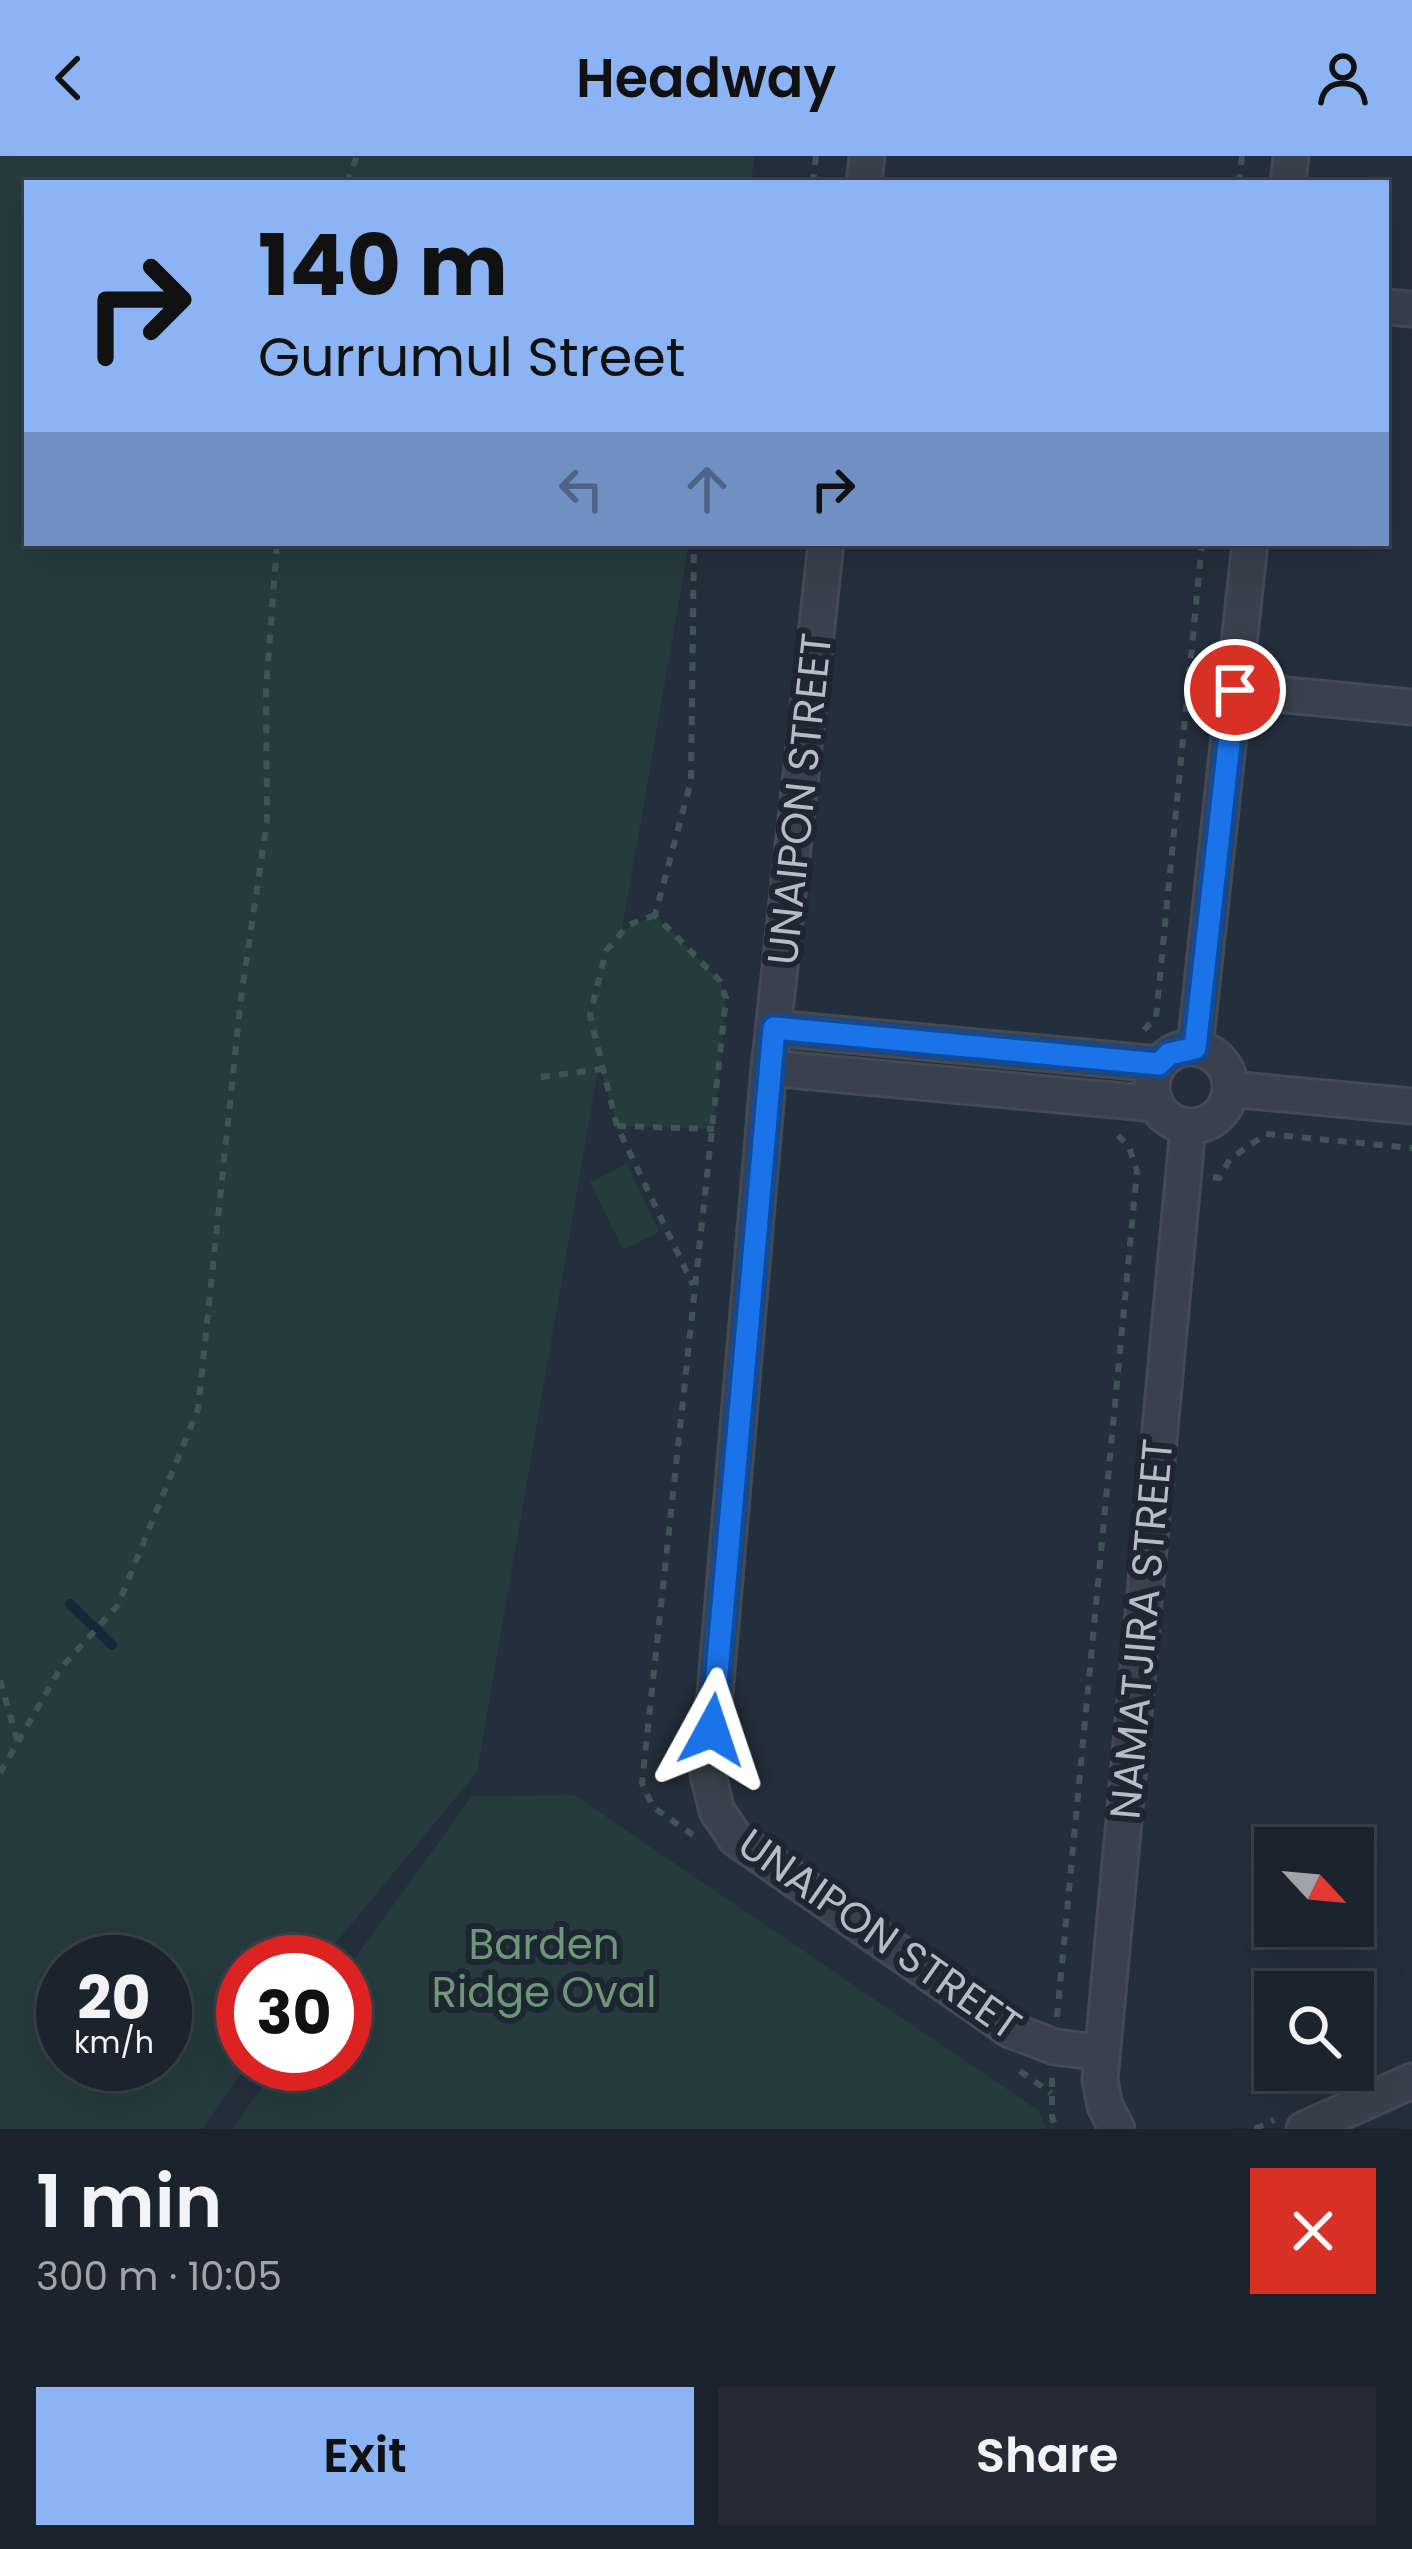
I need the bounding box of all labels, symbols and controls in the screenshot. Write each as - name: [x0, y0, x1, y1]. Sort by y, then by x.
- text: Headway: [576, 40, 836, 116]
- icon: back: [36, 45, 102, 111]
- icon: person: [1310, 45, 1376, 111]
- text: 140 m: [258, 207, 508, 324]
- icon: right: [60, 228, 216, 384]
- text: Gurrumul Street: [258, 319, 685, 395]
- icon: left: [548, 456, 614, 522]
- icon: ahead: [674, 456, 740, 522]
- icon: right: [800, 456, 866, 522]
- street label: UNAIPON STREET: [753, 630, 846, 968]
- pin: [1184, 639, 1286, 741]
- icon: arrive: [1202, 657, 1268, 723]
- street label: NAMATJIRA STREET: [1095, 1436, 1188, 1822]
- position arrow: [649, 1667, 775, 1793]
- street label: UNAIPON STREET: [726, 1815, 1033, 2054]
- north arrow: [1254, 1827, 1374, 1947]
- map controls: [1254, 1827, 1374, 2091]
- park label: Barden Ridge Oval: [431, 1915, 657, 2022]
- speed limit sign: 30: [216, 1935, 372, 2091]
- text: 20: [77, 1956, 151, 2040]
- button: search: [1254, 1971, 1374, 2091]
- text: km/h: [74, 2021, 154, 2064]
- text: 1 min: [36, 2151, 222, 2252]
- button: close: [1250, 2168, 1376, 2294]
- text: 300 m · 10:05: [36, 2249, 282, 2304]
- button: Exit: [36, 2387, 694, 2525]
- button: Share: [718, 2387, 1376, 2525]

